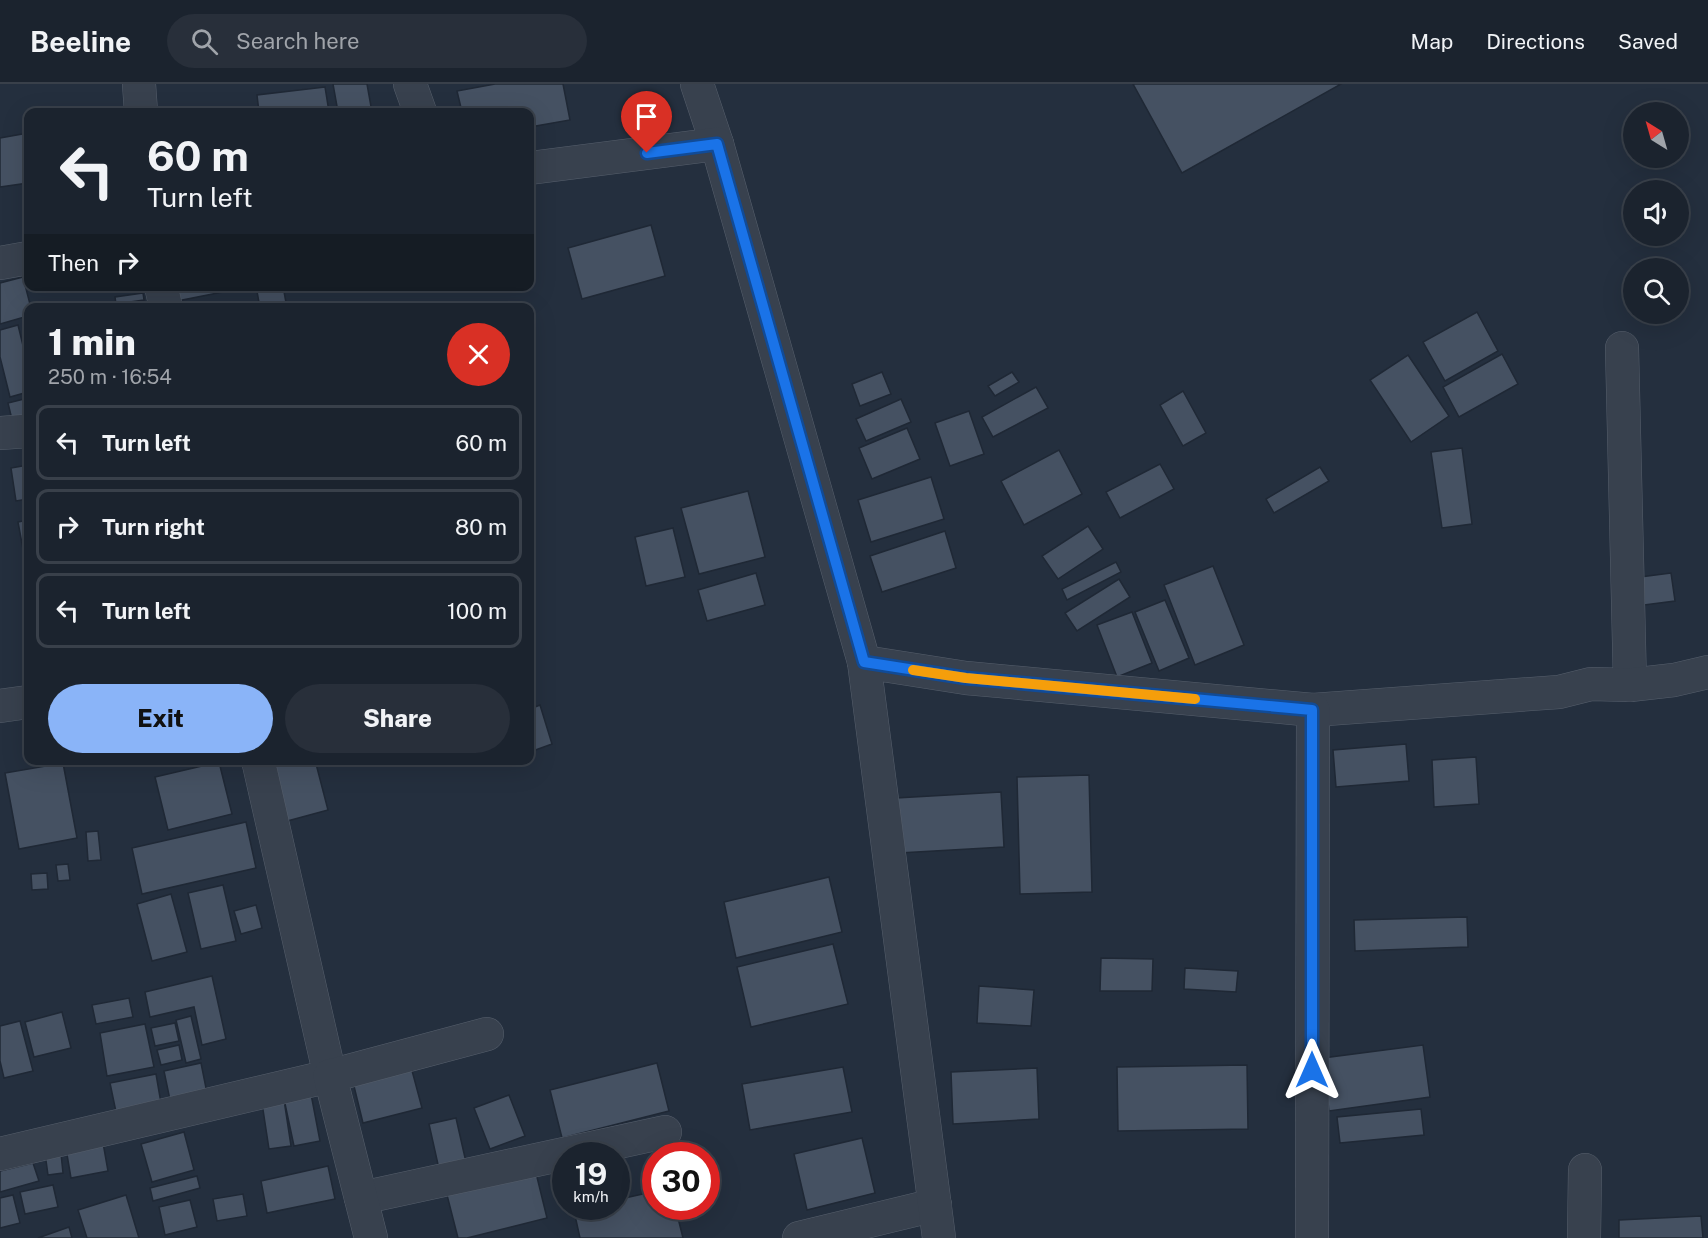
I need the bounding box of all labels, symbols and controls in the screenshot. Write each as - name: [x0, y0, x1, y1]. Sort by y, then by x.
- search box: [167, 14, 587, 68]
- text: Beeline: [30, 25, 131, 58]
- icon: search: [188, 25, 221, 58]
- text: Search here: [236, 28, 360, 54]
- text: Map: [1411, 29, 1453, 54]
- text: Directions: [1486, 29, 1585, 54]
- text: Saved: [1618, 29, 1678, 54]
- pin: [621, 91, 672, 153]
- icon: arrive: [630, 100, 663, 133]
- north arrow: [1623, 102, 1689, 168]
- map controls: [1623, 102, 1689, 324]
- text: 60 m: [147, 131, 249, 180]
- icon: left: [48, 132, 126, 210]
- button: sound: [1623, 180, 1689, 246]
- text: Turn left: [147, 181, 253, 213]
- icon: right: [111, 246, 144, 279]
- text: Then: [48, 250, 99, 276]
- button: search: [1623, 258, 1689, 324]
- text: 1 min: [48, 321, 136, 363]
- button: close: [447, 323, 510, 386]
- text: 250 m · 16:54: [48, 365, 172, 389]
- icon: left: [51, 426, 84, 459]
- text: Turn left: [102, 430, 191, 456]
- text: 60 m: [456, 430, 507, 456]
- icon: right: [51, 510, 84, 543]
- text: Turn right: [102, 514, 205, 540]
- text: 80 m: [455, 514, 507, 540]
- icon: left: [51, 594, 84, 627]
- text: Turn left: [102, 598, 191, 624]
- text: 100 m: [447, 598, 507, 624]
- button: Exit: [48, 684, 273, 753]
- button: Share: [285, 684, 510, 753]
- position arrow: [1280, 1038, 1344, 1102]
- speed limit sign: 30: [642, 1142, 720, 1220]
- text: 19: [575, 1156, 607, 1192]
- text: km/h: [573, 1188, 609, 1205]

